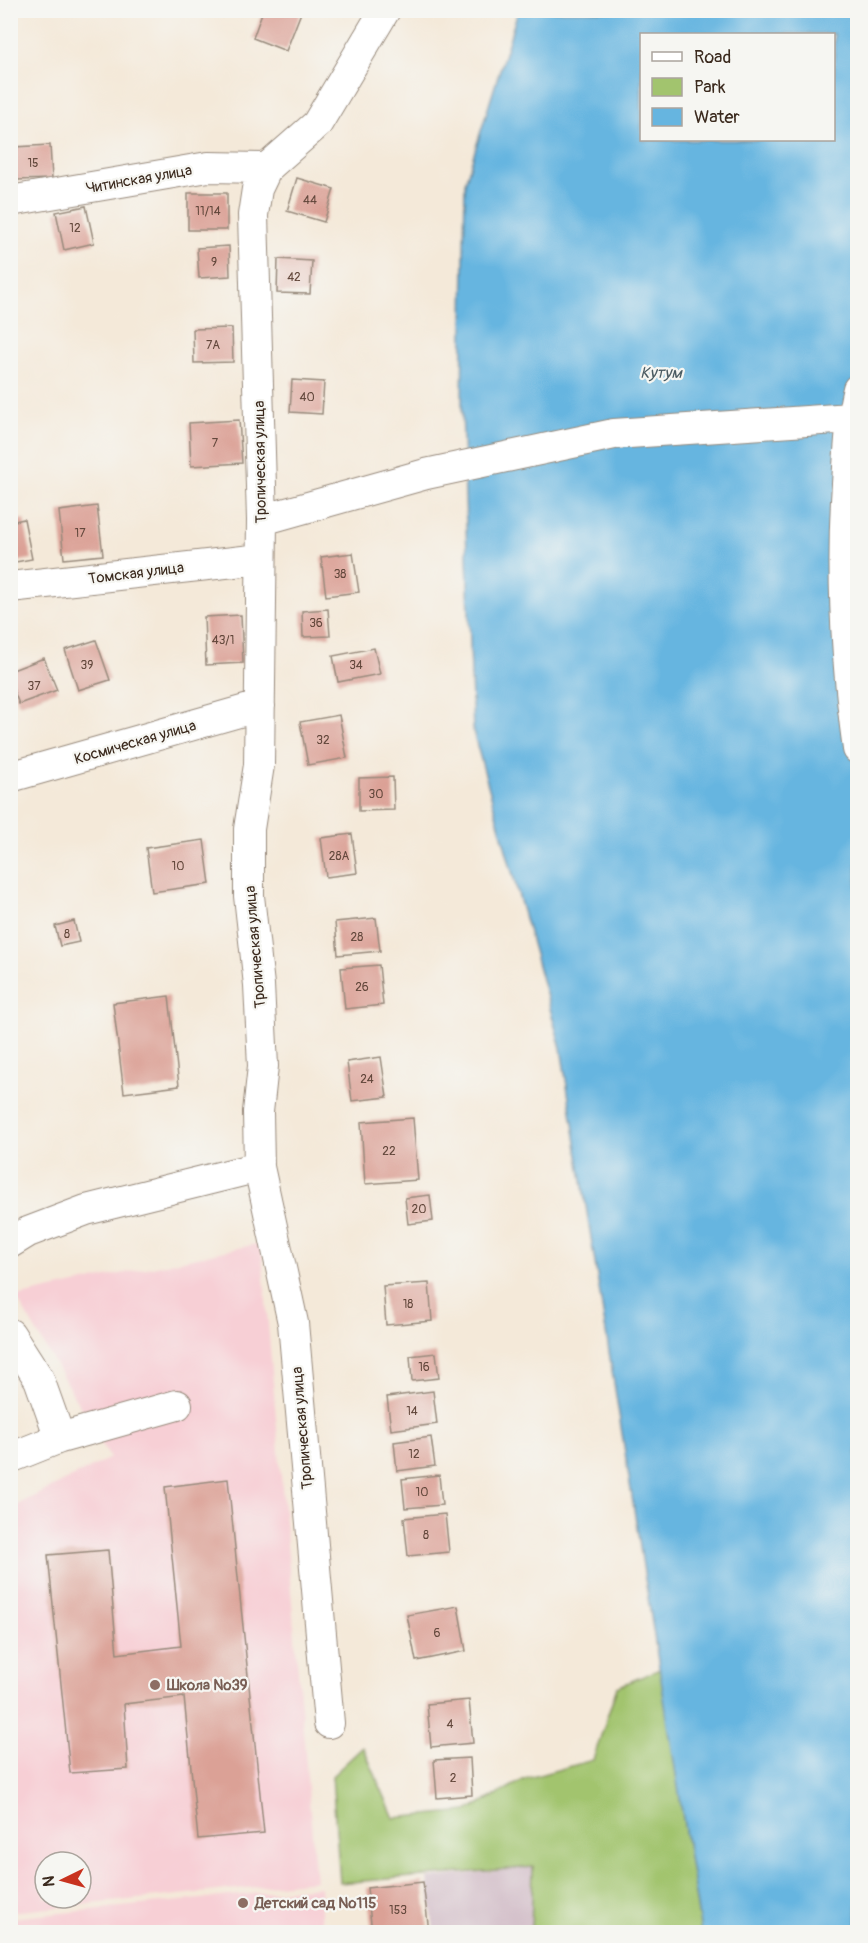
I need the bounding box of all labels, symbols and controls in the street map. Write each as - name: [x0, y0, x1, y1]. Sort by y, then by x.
- legend: [640, 33, 835, 141]
- text: Road: [694, 46, 731, 69]
- text: Park: [694, 76, 726, 99]
- text: Water: [694, 106, 740, 129]
- house number: 15: [27, 156, 39, 171]
- street label: Читинская улица: [85, 161, 194, 198]
- house number: 44: [303, 193, 317, 208]
- house number: 11/14: [195, 204, 221, 219]
- house number: 12: [69, 221, 81, 236]
- house number: 9: [211, 255, 217, 270]
- house number: 42: [287, 270, 301, 285]
- house number: 7А: [206, 338, 220, 353]
- water label: Кутум: [640, 363, 683, 383]
- house number: 40: [299, 390, 315, 405]
- street label: Тропическая улица: [250, 400, 271, 524]
- house number: 7: [212, 436, 219, 451]
- house number: 17: [74, 526, 86, 541]
- street label: Томская улица: [87, 558, 185, 589]
- house number: 38: [334, 567, 346, 582]
- house number: 36: [309, 616, 323, 631]
- house number: 43/1: [212, 633, 234, 648]
- house number: 39: [81, 658, 93, 673]
- house number: 34: [349, 658, 363, 673]
- house number: 37: [27, 679, 41, 694]
- street label: Космическая улица: [72, 716, 198, 769]
- house number: 32: [316, 733, 330, 748]
- house number: 30: [369, 787, 383, 802]
- house number: 28А: [329, 849, 349, 864]
- house number: 10: [172, 859, 184, 874]
- street label: Тропическая улица: [241, 885, 270, 1009]
- house number: 8: [64, 927, 70, 942]
- house number: 28: [351, 930, 363, 945]
- house number: 26: [355, 980, 369, 995]
- house number: 24: [360, 1072, 374, 1087]
- house number: 22: [382, 1144, 396, 1159]
- house number: 20: [412, 1202, 426, 1217]
- house number: 18: [403, 1297, 413, 1312]
- house number: 16: [418, 1360, 430, 1375]
- street label: Тропическая улица: [288, 1366, 317, 1490]
- house number: 14: [406, 1404, 418, 1419]
- house number: 12: [408, 1447, 420, 1462]
- house number: 10: [416, 1485, 428, 1500]
- house number: 8: [423, 1528, 429, 1543]
- house number: 6: [434, 1626, 441, 1641]
- place label: Школа №39: [166, 1676, 248, 1695]
- marker: Школа №39: [148, 1678, 162, 1692]
- house number: 4: [447, 1717, 454, 1732]
- house number: 2: [450, 1771, 457, 1786]
- north arrow: [33, 1850, 93, 1910]
- text: N: [39, 1875, 59, 1887]
- place label: Детский сад №115: [254, 1894, 376, 1913]
- marker: Детский сад №115: [236, 1896, 250, 1910]
- house number: 153: [389, 1903, 407, 1918]

